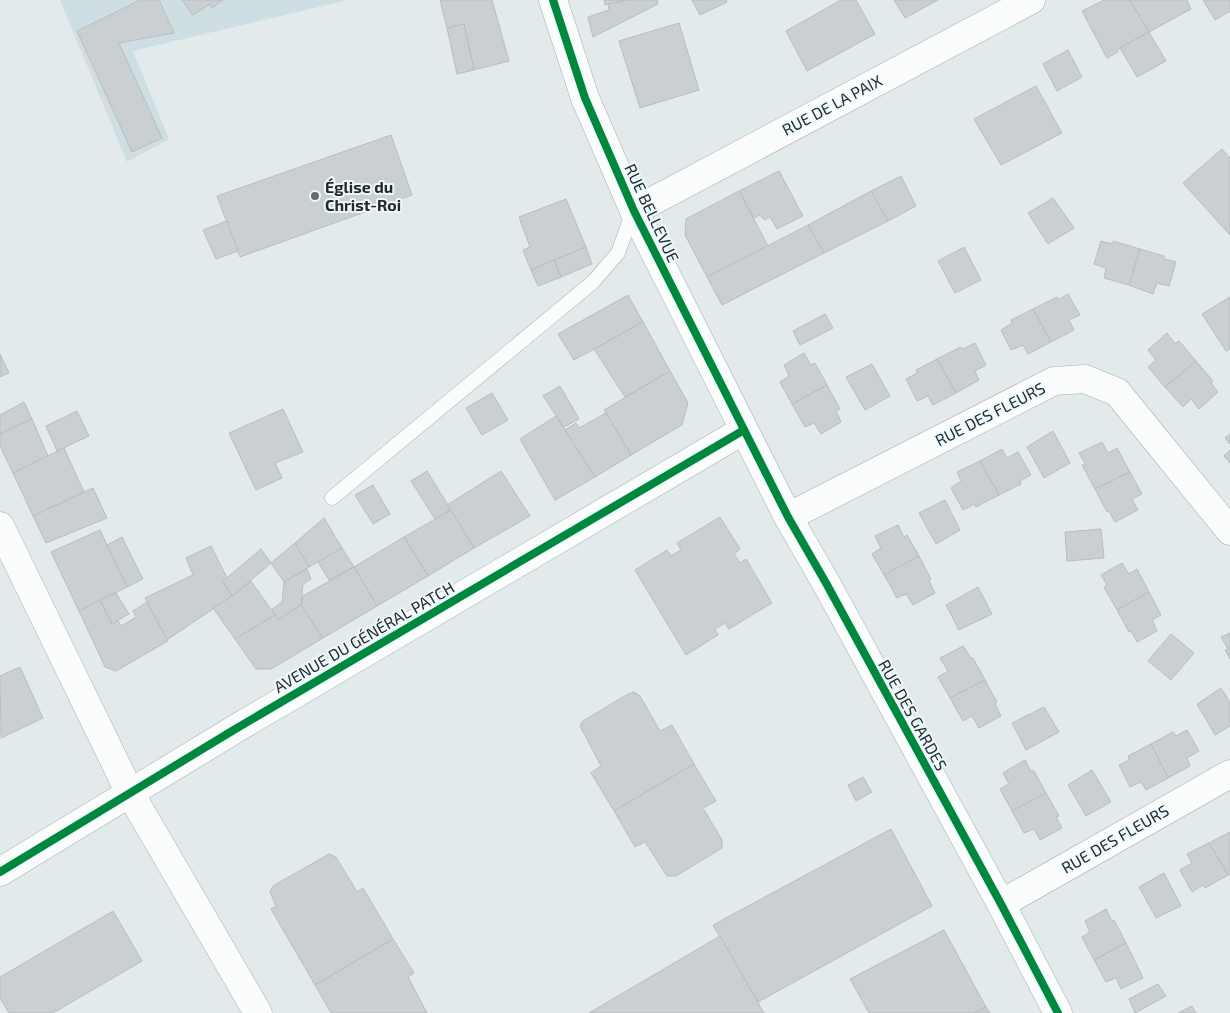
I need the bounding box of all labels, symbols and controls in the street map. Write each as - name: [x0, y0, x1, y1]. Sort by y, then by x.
- street label: RUE DE LA PAIX: [779, 70, 885, 139]
- street label: RUE BELLEVUE: [621, 160, 684, 265]
- place label: Église du Christ-Roi: [325, 177, 401, 214]
- marker: Église du Christ-Roi: [309, 190, 321, 202]
- street label: RUE DES FLEURS: [932, 378, 1048, 449]
- street label: AVENUE DU GÉNÉRAL PATCH: [270, 577, 457, 696]
- street label: RUE DES GARDES: [875, 656, 952, 773]
- street label: RUE DES FLEURS: [1058, 800, 1172, 877]

